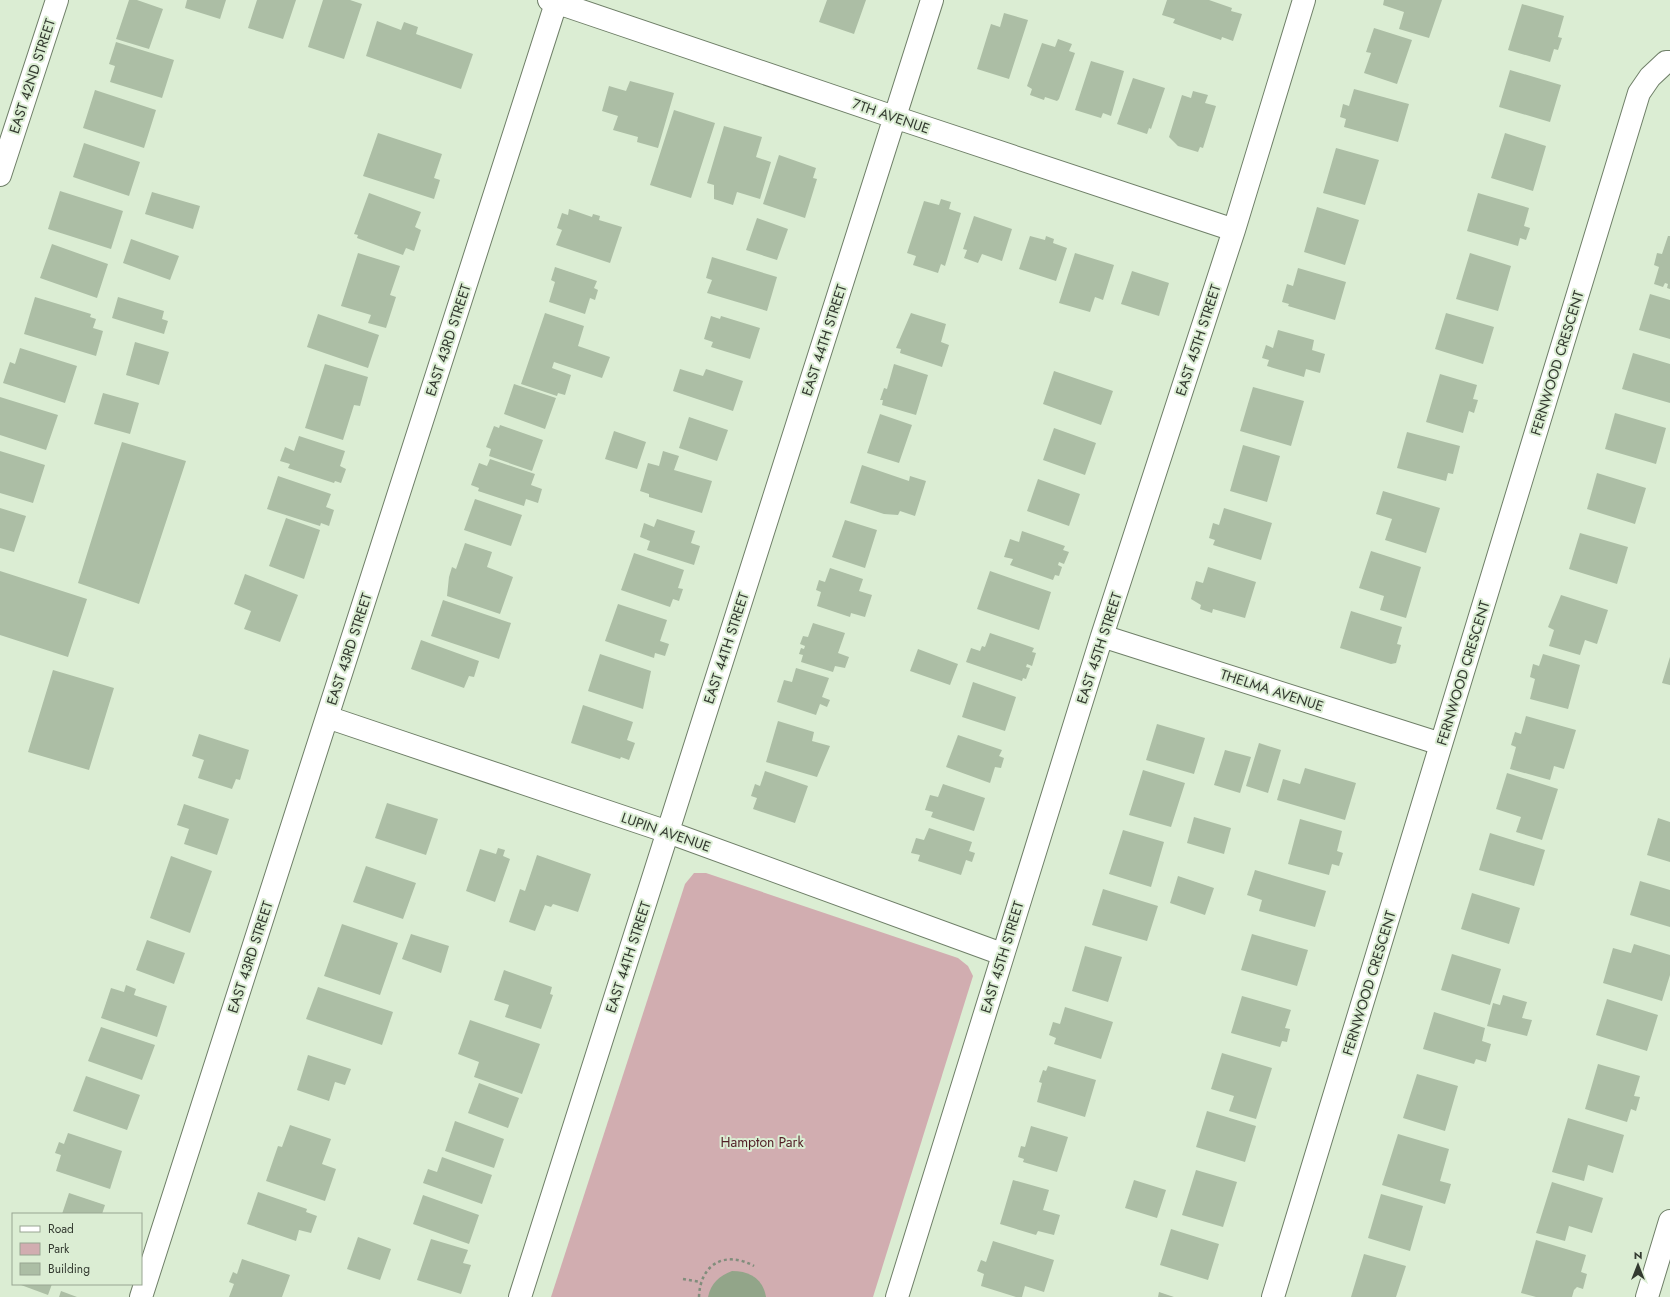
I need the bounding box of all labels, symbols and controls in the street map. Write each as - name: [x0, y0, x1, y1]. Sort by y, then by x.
- street label: EAST 42ND STREET: [4, 15, 60, 136]
- street label: 7TH AVENUE: [850, 93, 932, 139]
- street label: EAST 43RD STREET: [420, 281, 476, 399]
- street label: EAST 44TH STREET: [797, 281, 852, 398]
- street label: EAST 45TH STREET: [1171, 281, 1226, 398]
- street label: FERNWOOD CRESCENT: [1525, 288, 1589, 438]
- street label: EAST 44TH STREET: [699, 589, 754, 706]
- street label: EAST 45TH STREET: [1072, 589, 1127, 706]
- street label: EAST 43RD STREET: [321, 590, 377, 708]
- street label: FERNWOOD CRESCENT: [1431, 598, 1495, 748]
- street label: THELMA AVENUE: [1218, 664, 1326, 716]
- street label: LUPIN AVENUE: [619, 807, 713, 857]
- street label: EAST 43RD STREET: [222, 898, 278, 1016]
- street label: EAST 44TH STREET: [601, 898, 656, 1015]
- street label: EAST 45TH STREET: [975, 898, 1029, 1015]
- street label: FERNWOOD CRESCENT: [1337, 908, 1401, 1058]
- park label: Hampton Park: [720, 1132, 804, 1152]
- legend: [12, 1213, 142, 1285]
- text: Road: [48, 1220, 74, 1238]
- text: Park: [48, 1240, 70, 1258]
- north arrow: [1618, 1245, 1658, 1285]
- text: N: [1634, 1247, 1642, 1263]
- text: Building: [48, 1260, 90, 1278]

